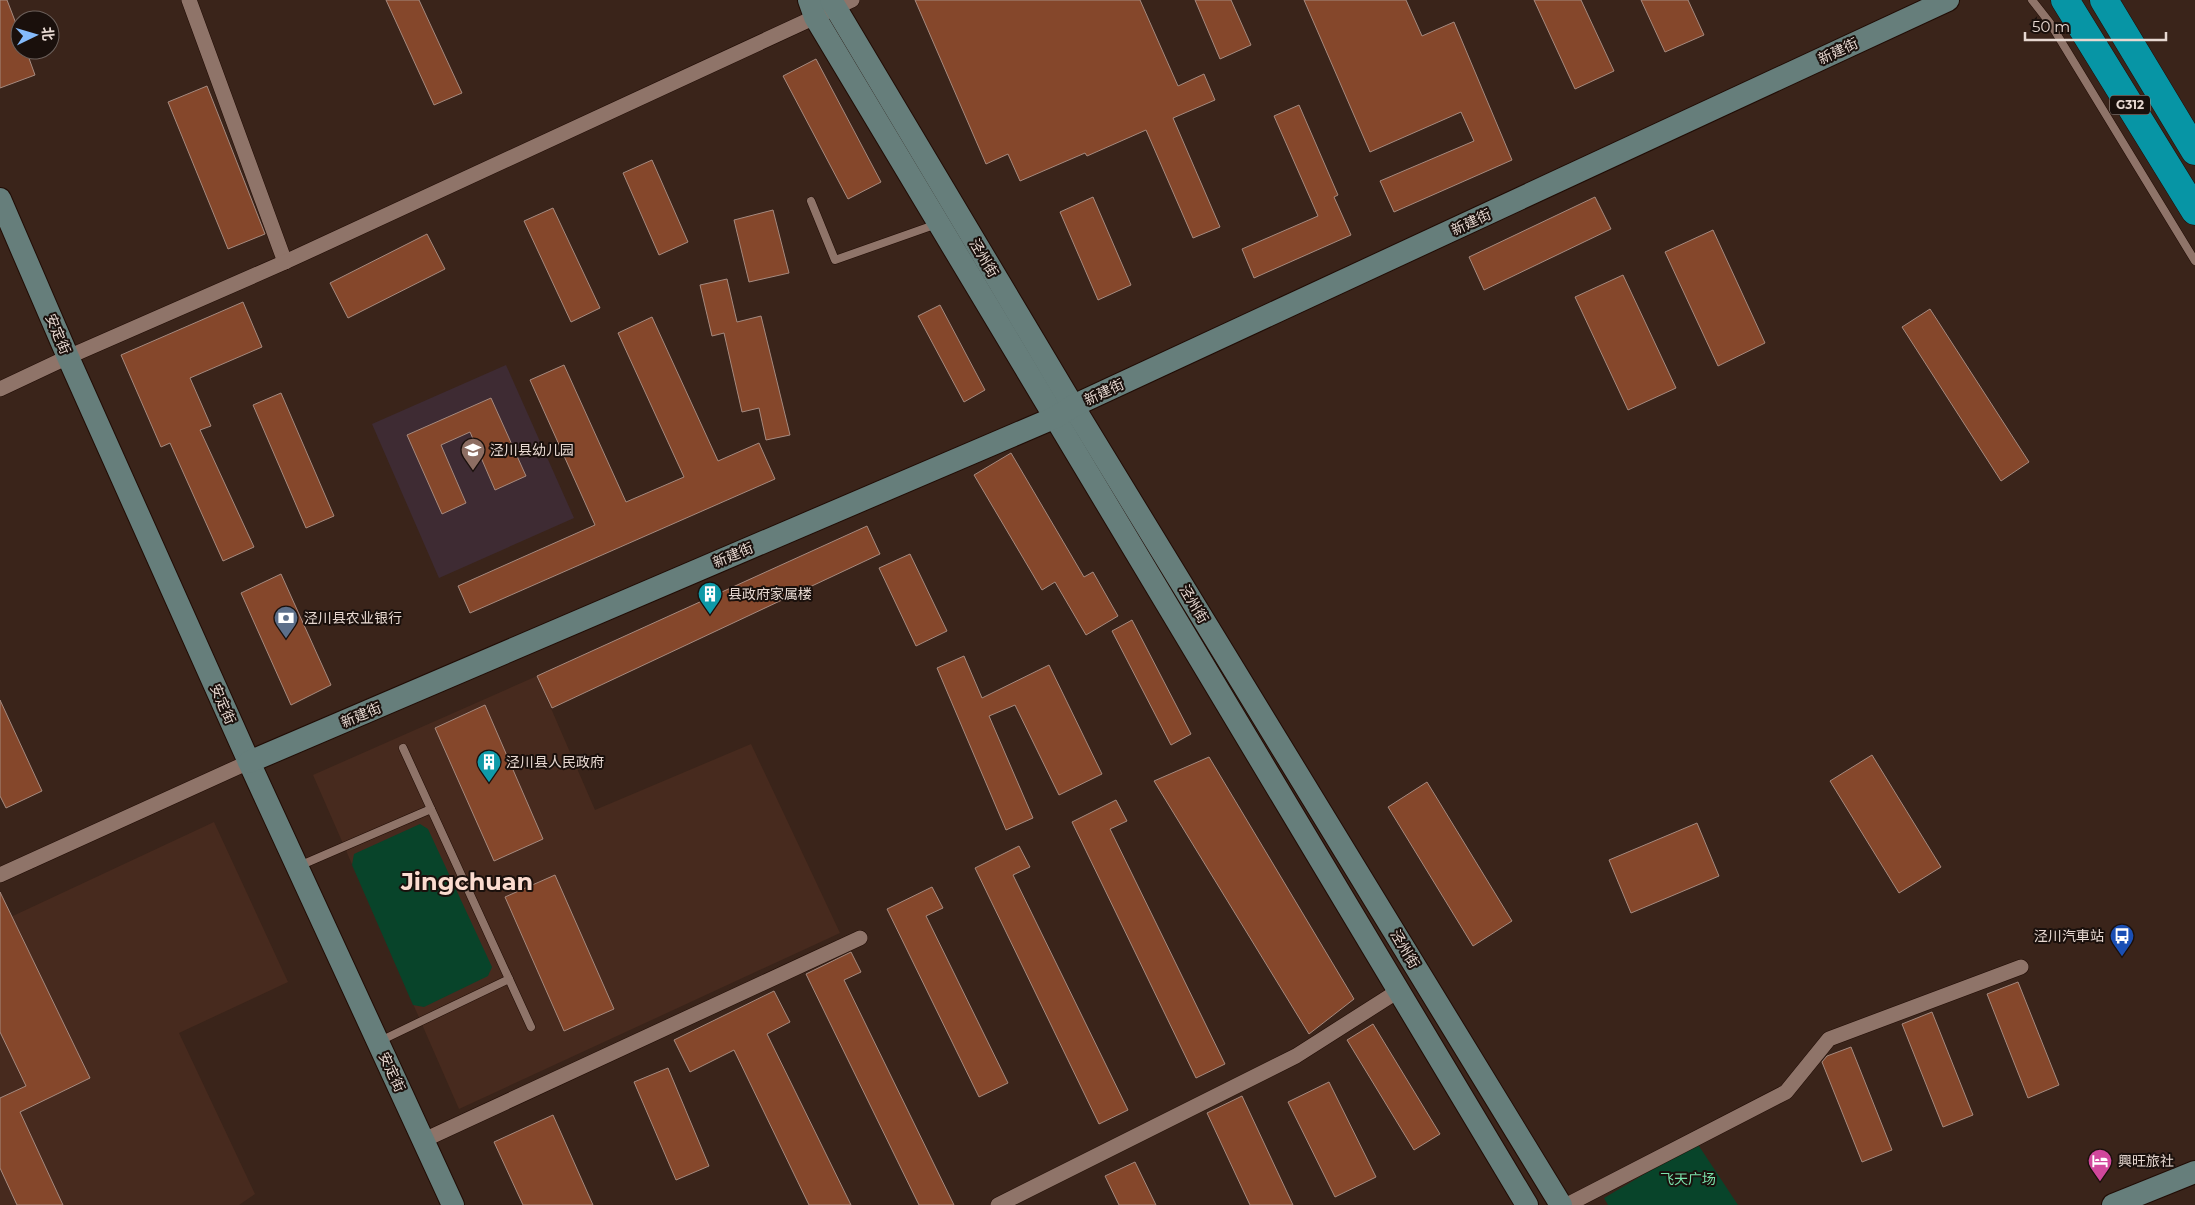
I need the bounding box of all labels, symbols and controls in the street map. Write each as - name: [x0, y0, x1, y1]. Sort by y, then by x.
- north arrow: [10, 10, 60, 60]
- scale bar: [2025, 10, 2166, 42]
- text: 50 m: [2032, 17, 2070, 36]
- text: 北: [38, 26, 58, 42]
- street label: 新建街: [1815, 34, 1861, 68]
- road number: G312: [2110, 96, 2150, 114]
- street label: 新建街: [1448, 205, 1494, 239]
- street label: 泾州街: [965, 235, 1003, 281]
- street label: 安定街: [42, 311, 74, 357]
- street label: 新建街: [1081, 375, 1127, 409]
- school or university icon: 泾川县幼儿园: [460, 437, 486, 471]
- place label: 泾川县幼儿园: [490, 441, 574, 459]
- street label: 新建街: [710, 539, 756, 571]
- building icon: 县政府家属楼: [697, 581, 723, 615]
- street label: 泾州街: [1175, 581, 1213, 627]
- place label: 县政府家属楼: [728, 585, 812, 603]
- bank icon: 泾川县农业银行: [273, 605, 299, 639]
- place label: 泾川县农业银行: [304, 609, 402, 627]
- street label: 安定街: [206, 681, 240, 727]
- street label: 新建街: [338, 699, 384, 731]
- building icon: 泾川县人民政府: [476, 749, 502, 783]
- place label: 泾川县人民政府: [506, 753, 604, 771]
- district label: Jingchuan: [400, 867, 533, 896]
- bus stop icon: 泾川汽車站: [2109, 923, 2135, 957]
- street label: 泾州街: [1386, 926, 1424, 972]
- place label: 泾川汽車站: [2034, 927, 2104, 945]
- street label: 安定街: [375, 1049, 409, 1095]
- hotel icon: 興旺旅社: [2087, 1148, 2113, 1182]
- place label: 興旺旅社: [2118, 1152, 2174, 1170]
- park label: 飞天广场: [1660, 1170, 1716, 1188]

